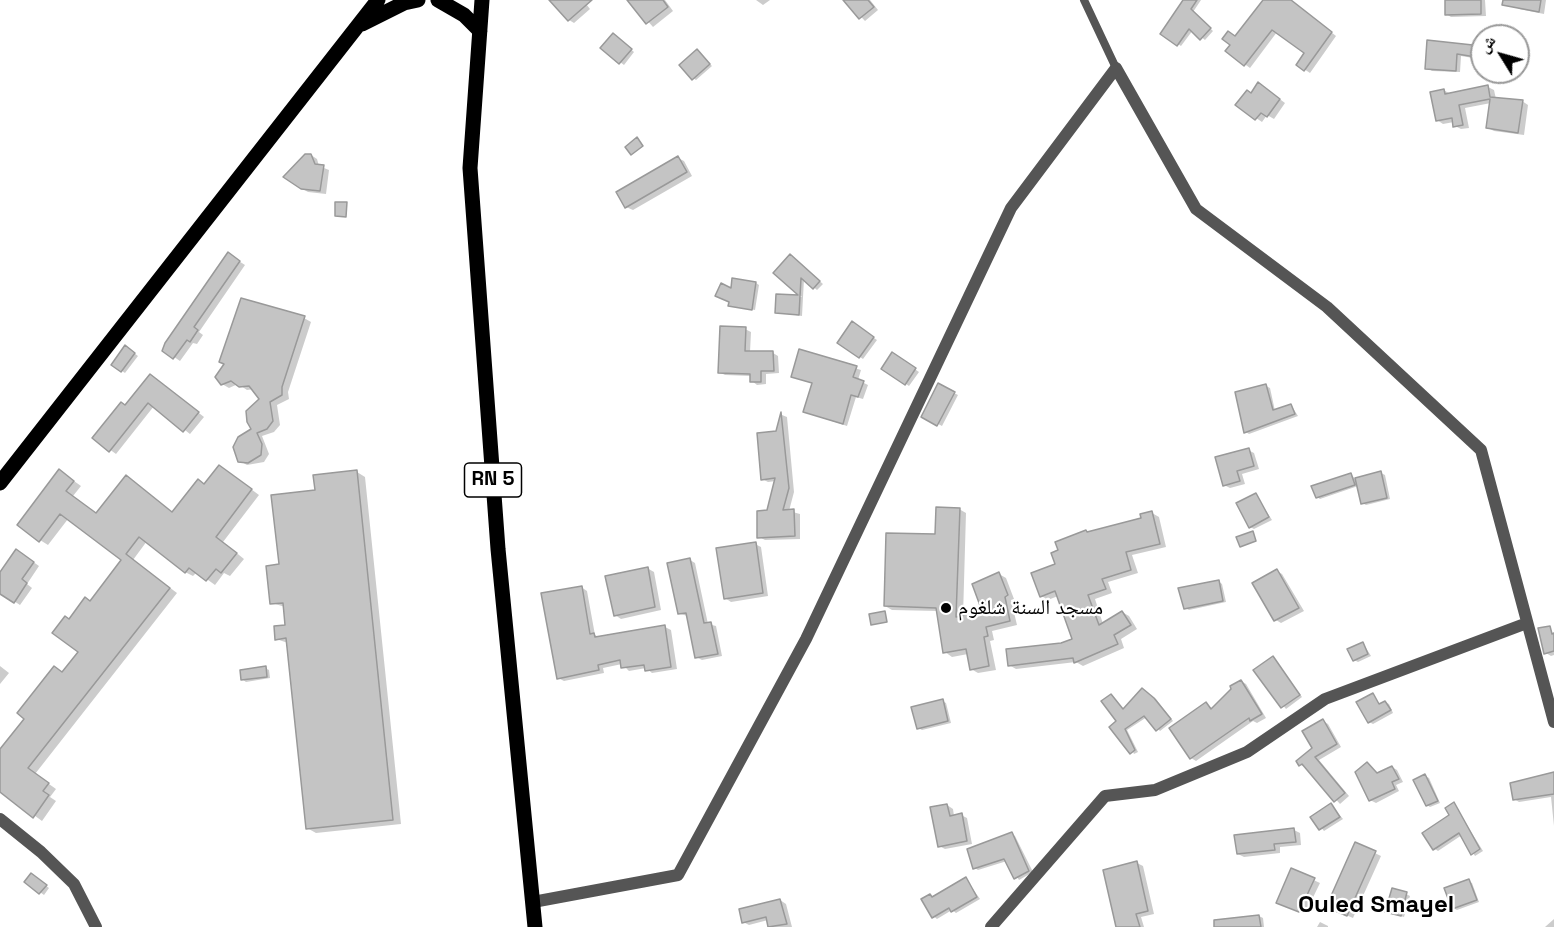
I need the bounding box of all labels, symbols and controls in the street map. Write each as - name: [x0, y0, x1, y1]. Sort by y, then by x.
- north arrow: [1470, 24, 1530, 84]
- text: ش: [1473, 31, 1500, 57]
- road number: RN 5: [464, 463, 522, 497]
- place label: مسجد السنة شلغوم: [958, 595, 1103, 621]
- marker: مسجد السنة شلغوم: [939, 601, 953, 615]
- district label: Ouled Smayel: [1298, 891, 1454, 919]

